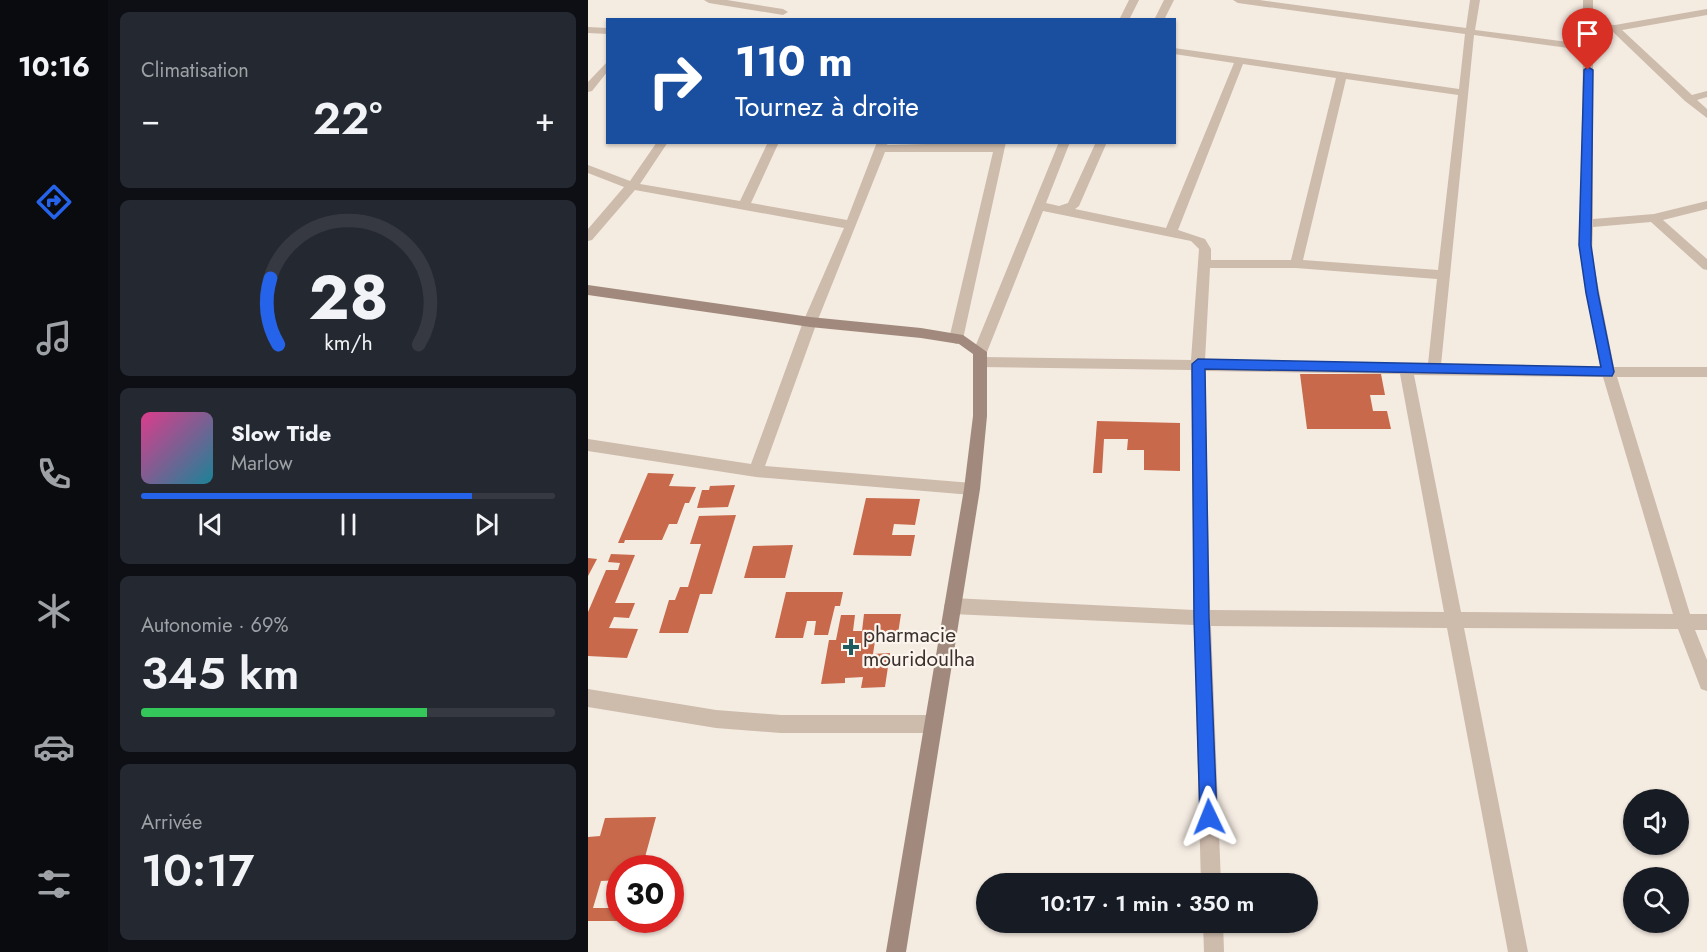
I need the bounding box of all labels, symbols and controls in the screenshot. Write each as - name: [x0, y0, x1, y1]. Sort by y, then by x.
- pin: [1562, 8, 1613, 70]
- icon: arrive: [1571, 17, 1604, 50]
- text: 110 m: [735, 31, 853, 92]
- icon: right: [636, 42, 714, 120]
- text: 10:16: [18, 47, 90, 86]
- text: Climatisation: [141, 56, 249, 85]
- text: 22°: [313, 86, 382, 151]
- text: Tournez à droite: [735, 87, 919, 126]
- text: −: [141, 96, 160, 143]
- text: +: [535, 96, 555, 143]
- icon: directions: [33, 181, 75, 223]
- text: 28: [308, 252, 388, 342]
- icon: music: [33, 317, 75, 359]
- text: km/h: [324, 327, 372, 358]
- text: Slow Tide: [231, 417, 331, 449]
- text: Marlow: [231, 449, 293, 478]
- icon: phone: [33, 453, 75, 495]
- icon: previous: [194, 508, 227, 541]
- icon: pause: [332, 508, 365, 541]
- icon: next: [470, 508, 503, 541]
- icon: climate: [33, 590, 75, 632]
- text: Autonomie · 69%: [141, 611, 289, 640]
- place label: pharmacie mouridoulha: [863, 620, 975, 674]
- marker: pharmacie mouridoulha: [844, 640, 858, 654]
- text: 345 km: [141, 641, 299, 706]
- icon: car: [33, 726, 75, 768]
- position arrow: [1177, 785, 1241, 849]
- map controls: [1623, 789, 1689, 933]
- button: sound: [1623, 789, 1689, 855]
- text: Arrivée: [141, 808, 202, 837]
- text: 10:17: [141, 838, 254, 903]
- speed limit sign: 30: [606, 855, 684, 933]
- icon: filters: [33, 863, 75, 905]
- button: search: [1623, 867, 1689, 933]
- text: 10:17 · 1 min · 350 m: [1040, 887, 1254, 919]

